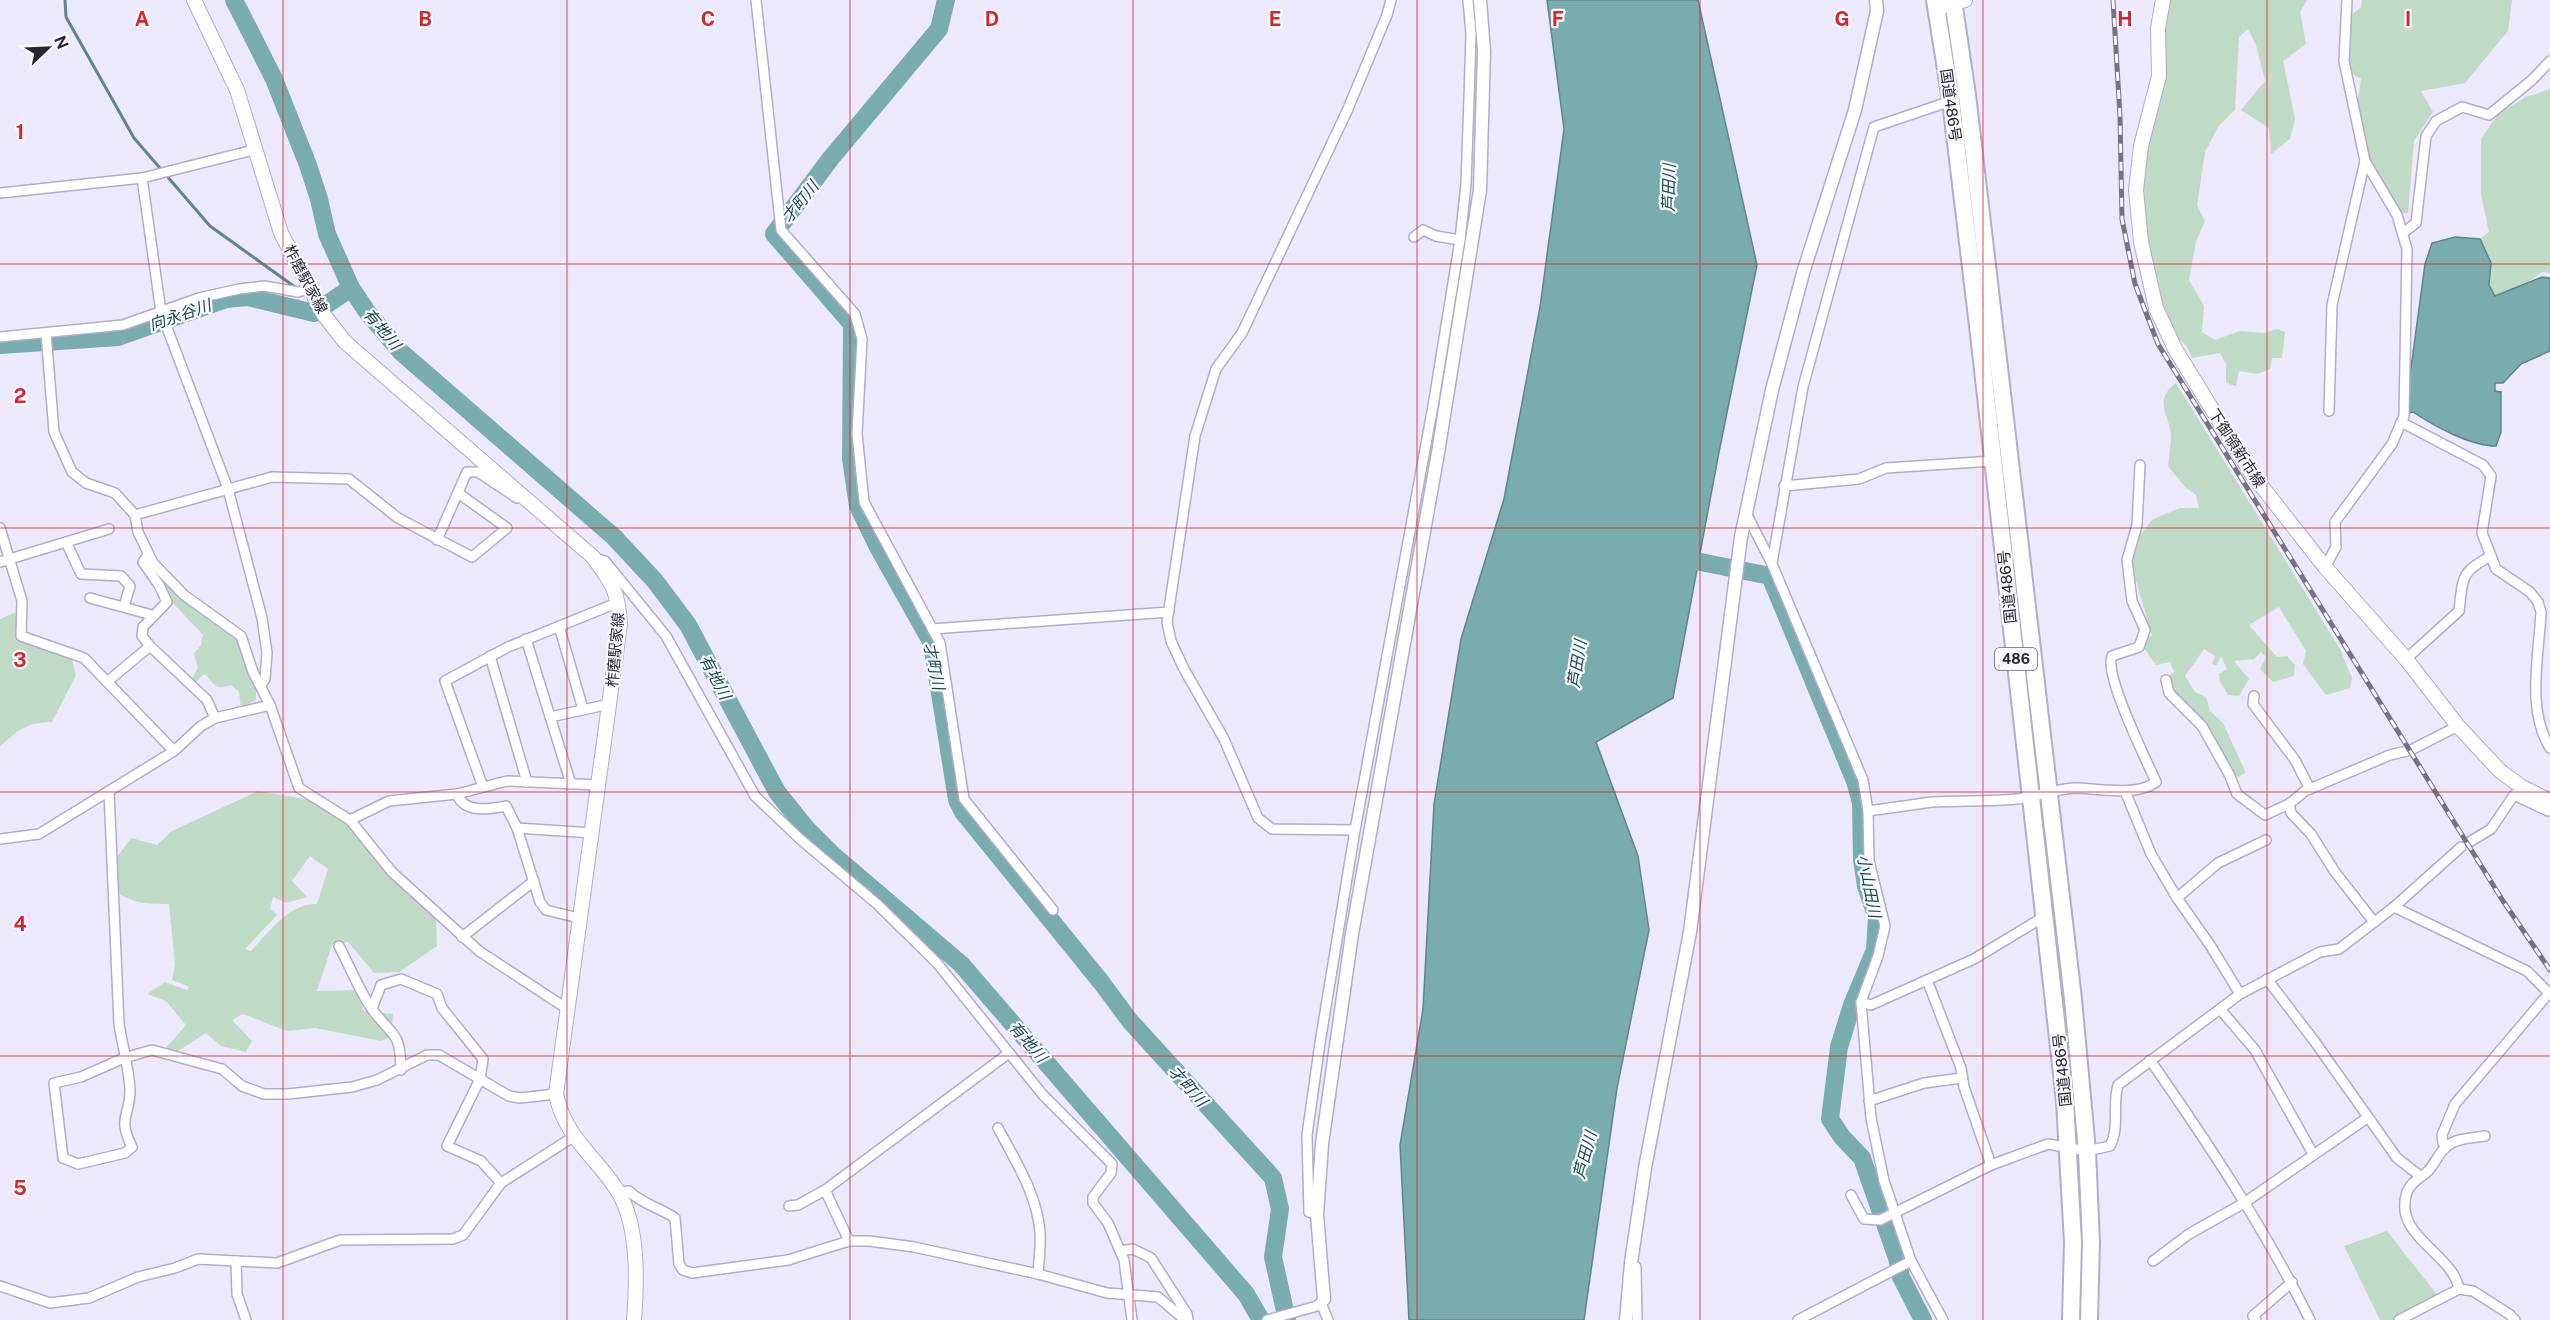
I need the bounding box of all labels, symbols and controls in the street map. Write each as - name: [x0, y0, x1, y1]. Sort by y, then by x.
- text: A: [135, 7, 149, 31]
- text: B: [418, 7, 432, 31]
- text: C: [701, 7, 715, 31]
- text: D: [985, 7, 999, 31]
- text: E: [1269, 7, 1281, 31]
- text: F: [1552, 7, 1564, 31]
- text: G: [1834, 7, 1850, 31]
- text: H: [2117, 7, 2133, 31]
- text: I: [2405, 7, 2411, 31]
- north arrow: [18, 18, 78, 78]
- text: N: [50, 33, 73, 52]
- street label: 国道486号: [1937, 67, 1965, 143]
- text: 1: [16, 120, 24, 144]
- water label: 芦田川: [1659, 162, 1679, 212]
- water label: 才町川: [778, 176, 824, 227]
- street label: 柞磨駅家線: [281, 242, 331, 316]
- water label: 向永谷川: [147, 295, 215, 334]
- water label: 有地川: [359, 305, 406, 355]
- text: 2: [14, 384, 26, 408]
- street label: 下御領新市線: [2205, 406, 2269, 490]
- street label: 国道486号: [1995, 550, 2019, 624]
- street label: 柞磨駅家線: [603, 612, 627, 688]
- water label: 芦田川: [1564, 637, 1590, 689]
- water label: 才町川: [920, 641, 949, 693]
- text: 3: [13, 648, 27, 672]
- road number: 486: [1995, 648, 2037, 670]
- water label: 有地川: [695, 651, 736, 704]
- water label: 小山田川: [1854, 853, 1885, 921]
- text: 4: [13, 912, 27, 936]
- water label: 有地川: [1005, 1018, 1052, 1068]
- street label: 国道486号: [2050, 1033, 2074, 1107]
- water label: 才町川: [1165, 1062, 1212, 1112]
- water label: 芦田川: [1570, 1127, 1601, 1181]
- text: 5: [13, 1176, 27, 1200]

